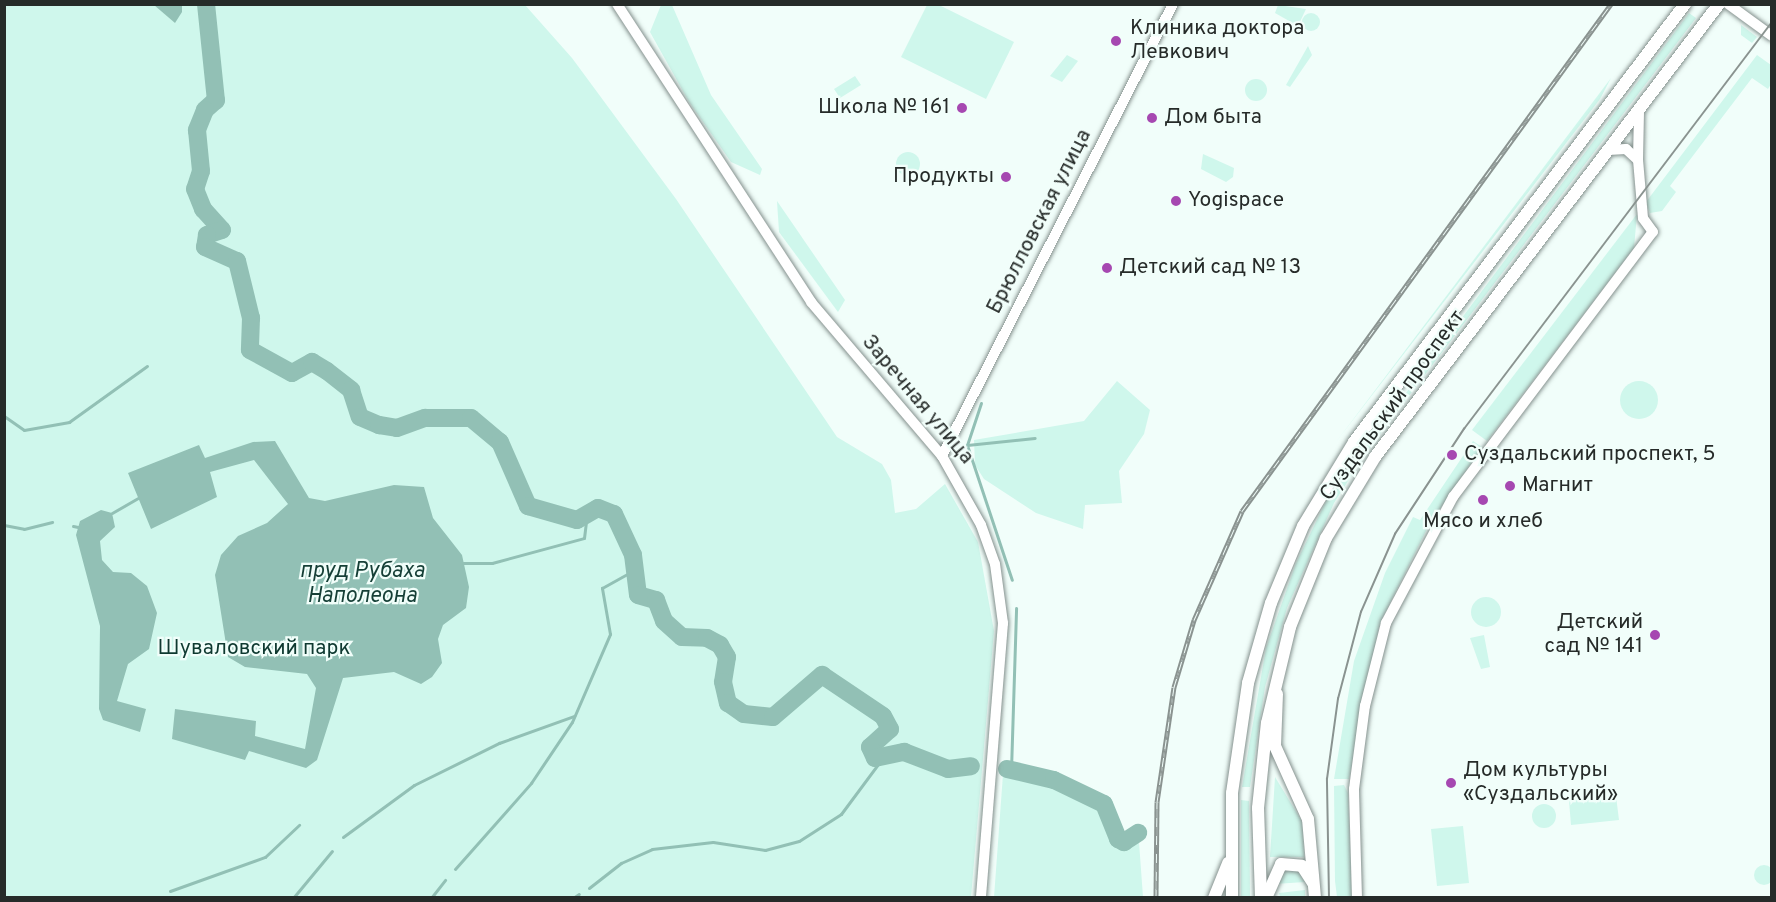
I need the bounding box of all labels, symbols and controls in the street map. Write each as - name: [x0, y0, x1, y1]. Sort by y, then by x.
- place label: Клиника доктора Левкович: [1130, 16, 1304, 66]
- marker: Клиника доктора Левкович: [1107, 32, 1125, 50]
- place label: Школа № 161: [818, 95, 950, 121]
- marker: Школа № 161: [955, 101, 969, 115]
- place label: Дом быта: [1164, 105, 1262, 131]
- marker: Дом быта: [1145, 111, 1159, 125]
- street label: Брюлловская улица: [983, 126, 1097, 318]
- place label: Продукты: [893, 164, 994, 190]
- marker: Продукты: [999, 170, 1013, 184]
- place label: Yogispace: [1188, 188, 1284, 214]
- marker: Yogispace: [1169, 194, 1183, 208]
- place label: Детский сад № 13: [1119, 255, 1301, 281]
- marker: Детский сад № 13: [1100, 261, 1114, 275]
- street label: Суздальский проспект: [1315, 306, 1471, 506]
- street label: Заречная улица: [856, 330, 978, 470]
- place label: Суздальский проспект, 5: [1464, 442, 1715, 468]
- marker: Суздальский проспект, 5: [1445, 448, 1459, 462]
- place label: Магнит: [1522, 473, 1593, 499]
- marker: Магнит: [1503, 479, 1517, 493]
- marker: Мясо и хлеб: [1476, 493, 1490, 507]
- place label: Мясо и хлеб: [1423, 509, 1543, 535]
- water label: пруд Рубаха Наполеона: [299, 558, 425, 610]
- place label: Детский сад № 141: [1545, 610, 1643, 660]
- marker: Детский сад № 141: [1648, 628, 1662, 642]
- park label: Шуваловский парк: [158, 636, 350, 662]
- place label: Дом культуры «Суздальский»: [1463, 758, 1618, 808]
- marker: Дом культуры «Суздальский»: [1444, 776, 1458, 790]

